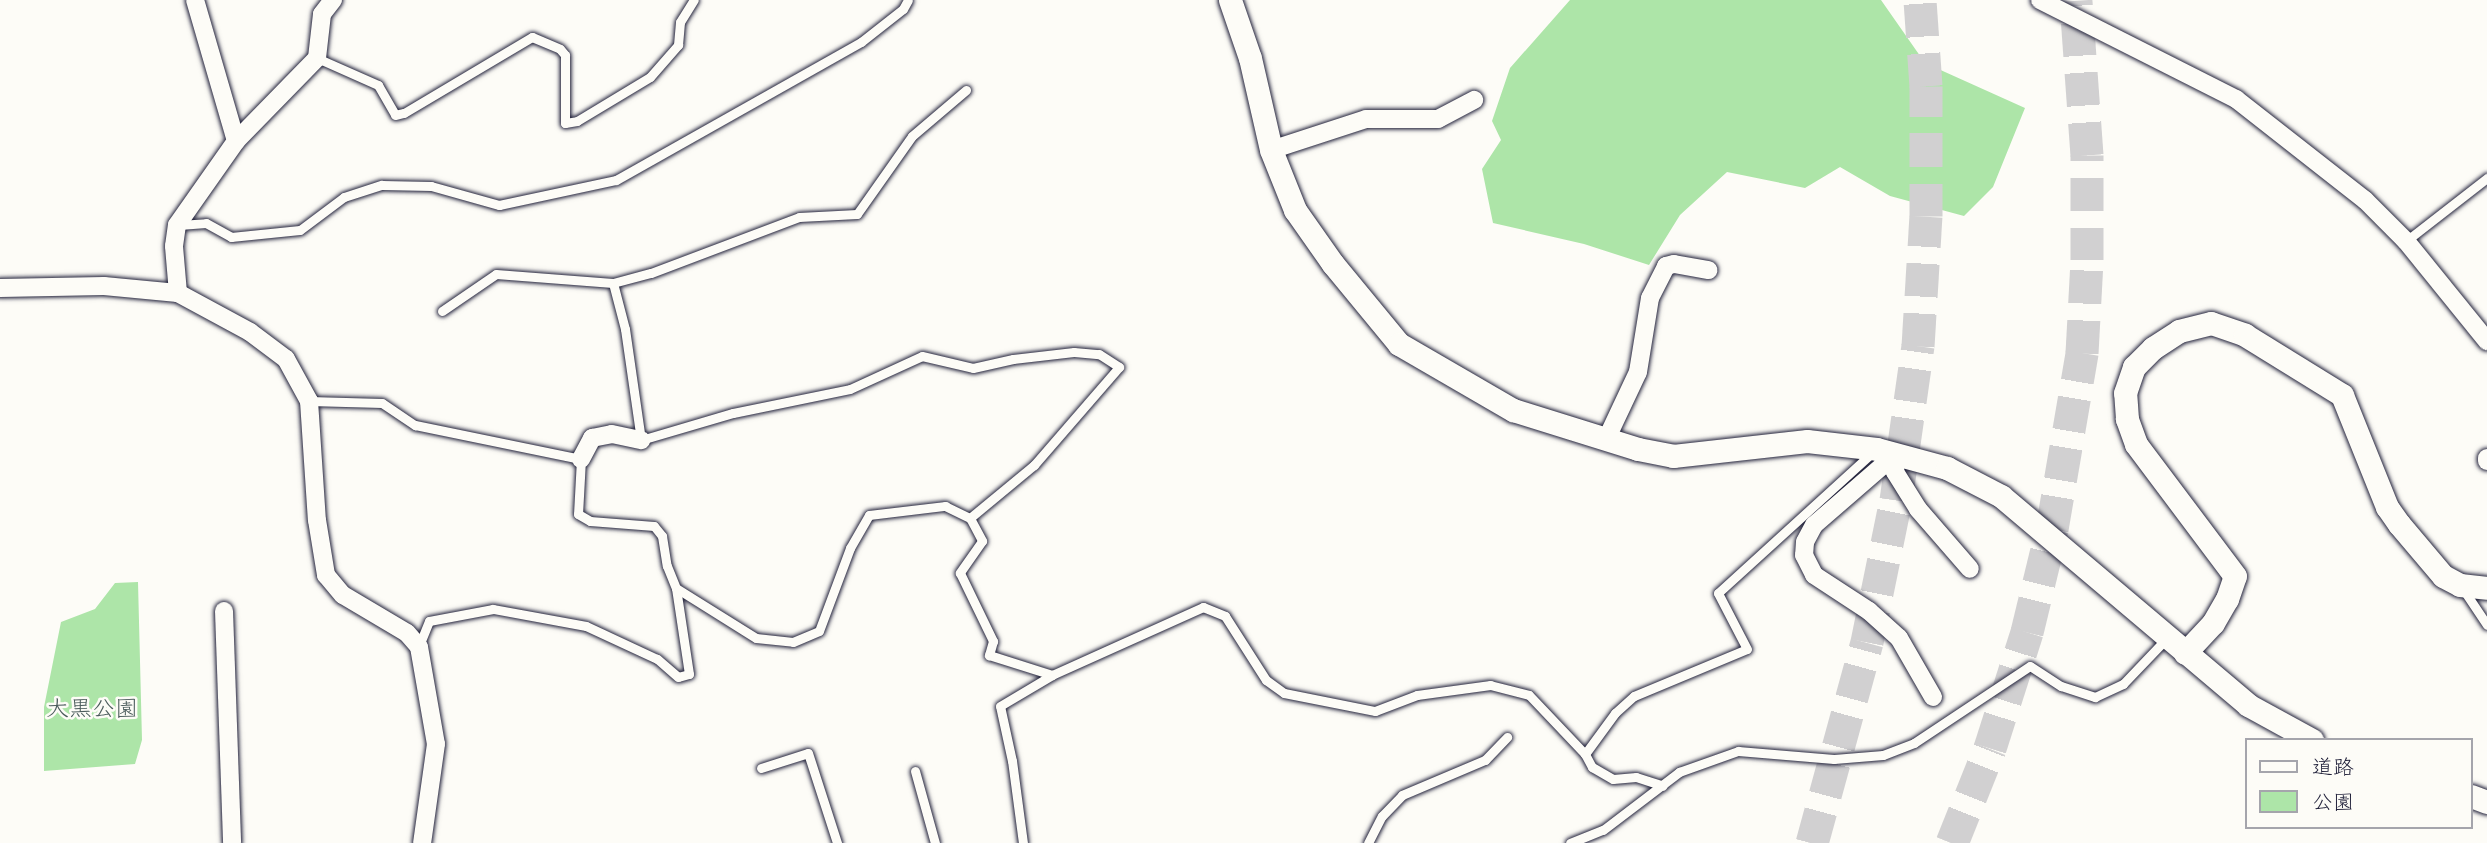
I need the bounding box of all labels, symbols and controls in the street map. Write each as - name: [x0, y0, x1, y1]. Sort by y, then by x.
- park label: 大黒公園: [46, 698, 138, 726]
- legend: [2246, 738, 2473, 829]
- text: 道路: [2312, 758, 2354, 783]
- text: 公園: [2312, 793, 2354, 818]

